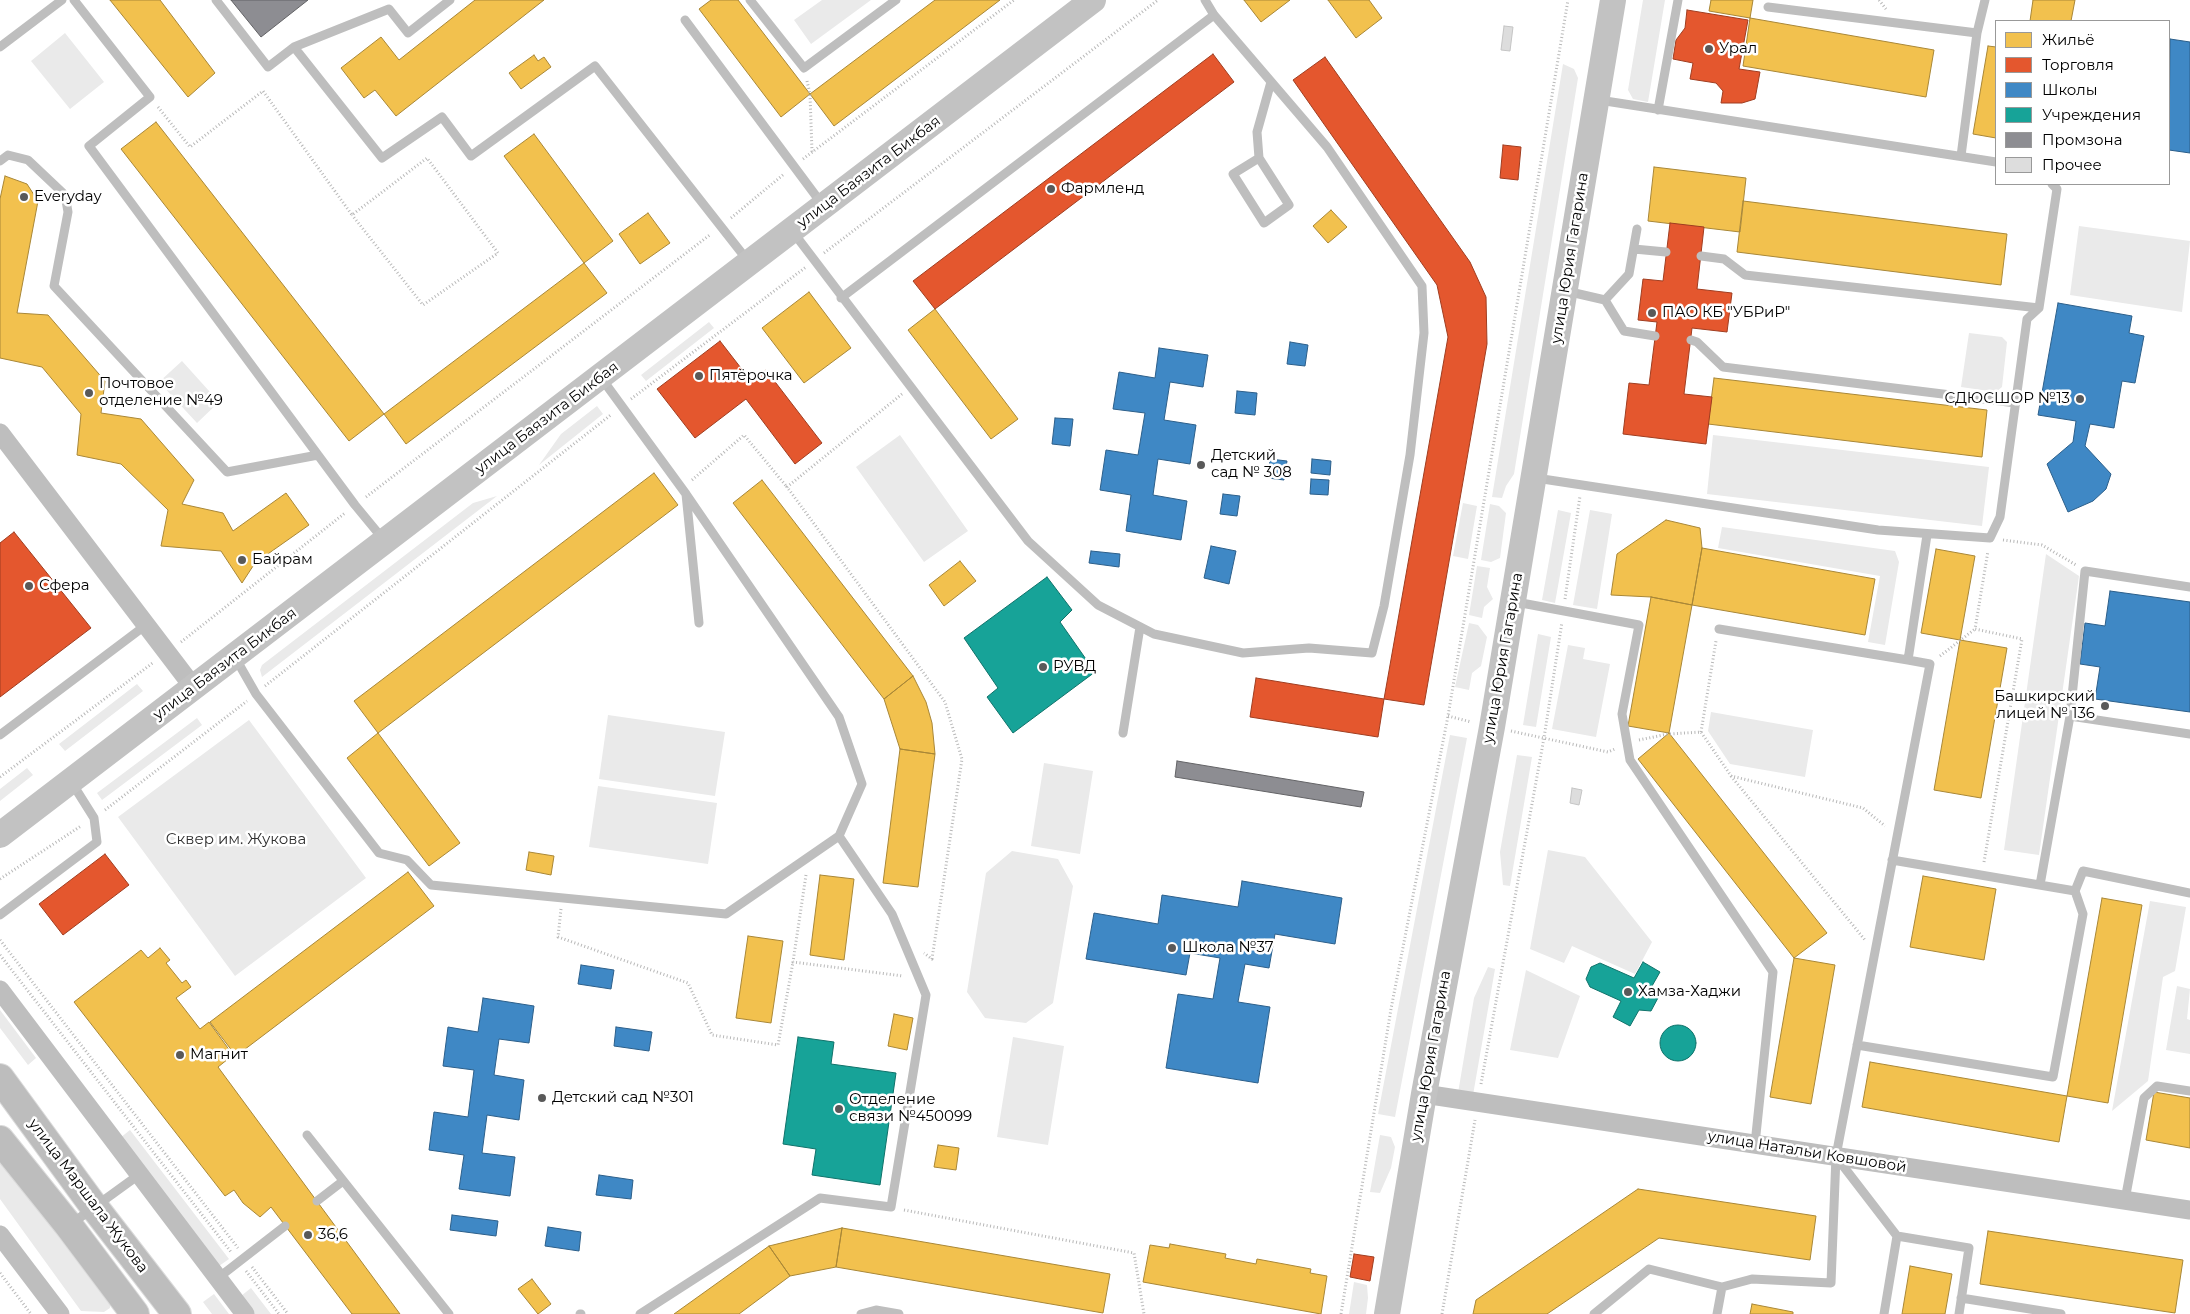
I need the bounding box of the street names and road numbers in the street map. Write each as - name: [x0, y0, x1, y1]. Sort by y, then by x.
- street label: улица Баязита Бикбая: [794, 112, 944, 232]
- street label: улица Юрия Гагарина: [1548, 171, 1592, 345]
- street label: улица Баязита Бикбая: [472, 358, 622, 478]
- street label: улица Юрия Гагарина: [1479, 571, 1527, 745]
- street label: улица Баязита Бикбая: [150, 604, 300, 724]
- street label: улица Юрия Гагарина: [1407, 969, 1455, 1143]
- street label: улица Маршала Жукова: [24, 1115, 152, 1277]
- street label: улица Натальи Ковшовой: [1706, 1127, 1908, 1177]

